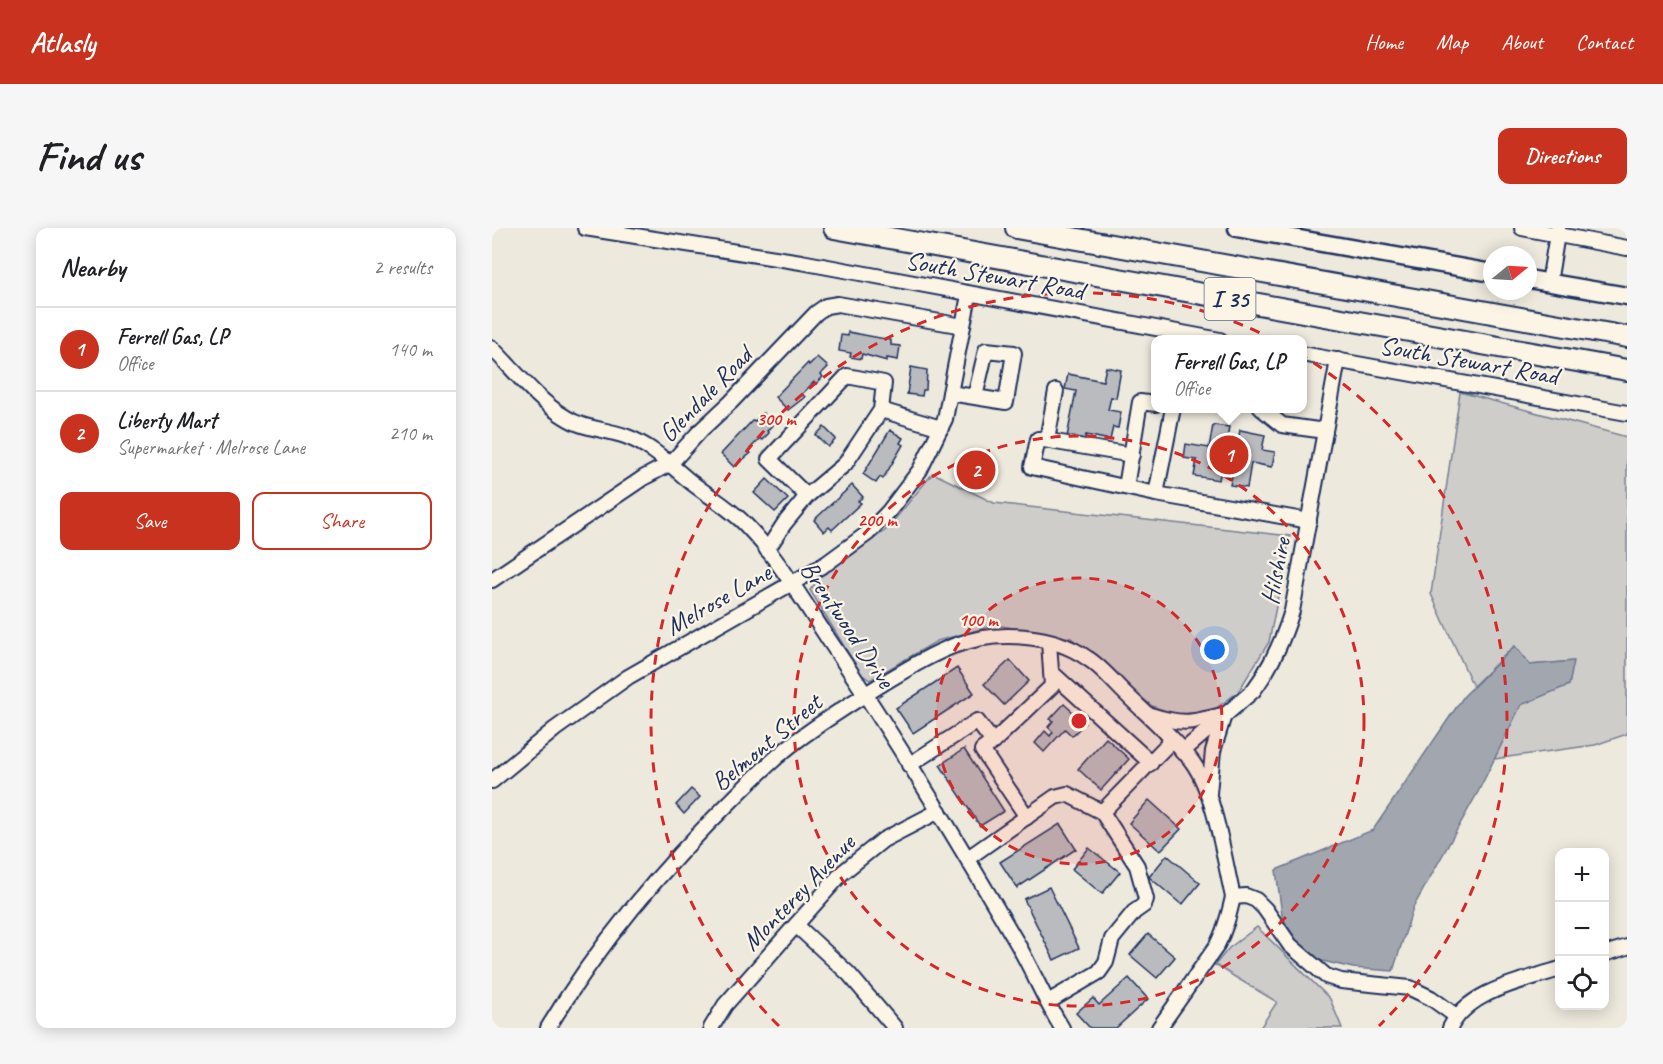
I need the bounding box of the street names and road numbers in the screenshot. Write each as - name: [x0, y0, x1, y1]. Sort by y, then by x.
- street label: South Stewart Road: [903, 244, 1090, 308]
- road number: I 35: [1204, 278, 1256, 320]
- street label: South Stewart Road: [1377, 329, 1564, 393]
- street label: Glendale Road: [652, 337, 762, 449]
- street label: Hilshire: [1253, 533, 1298, 607]
- street label: Brentwood Drive: [793, 554, 903, 696]
- street label: Melrose Lane: [660, 555, 778, 643]
- street label: Belmont Street: [704, 685, 830, 798]
- street label: Monterey Avenue: [735, 826, 863, 958]

